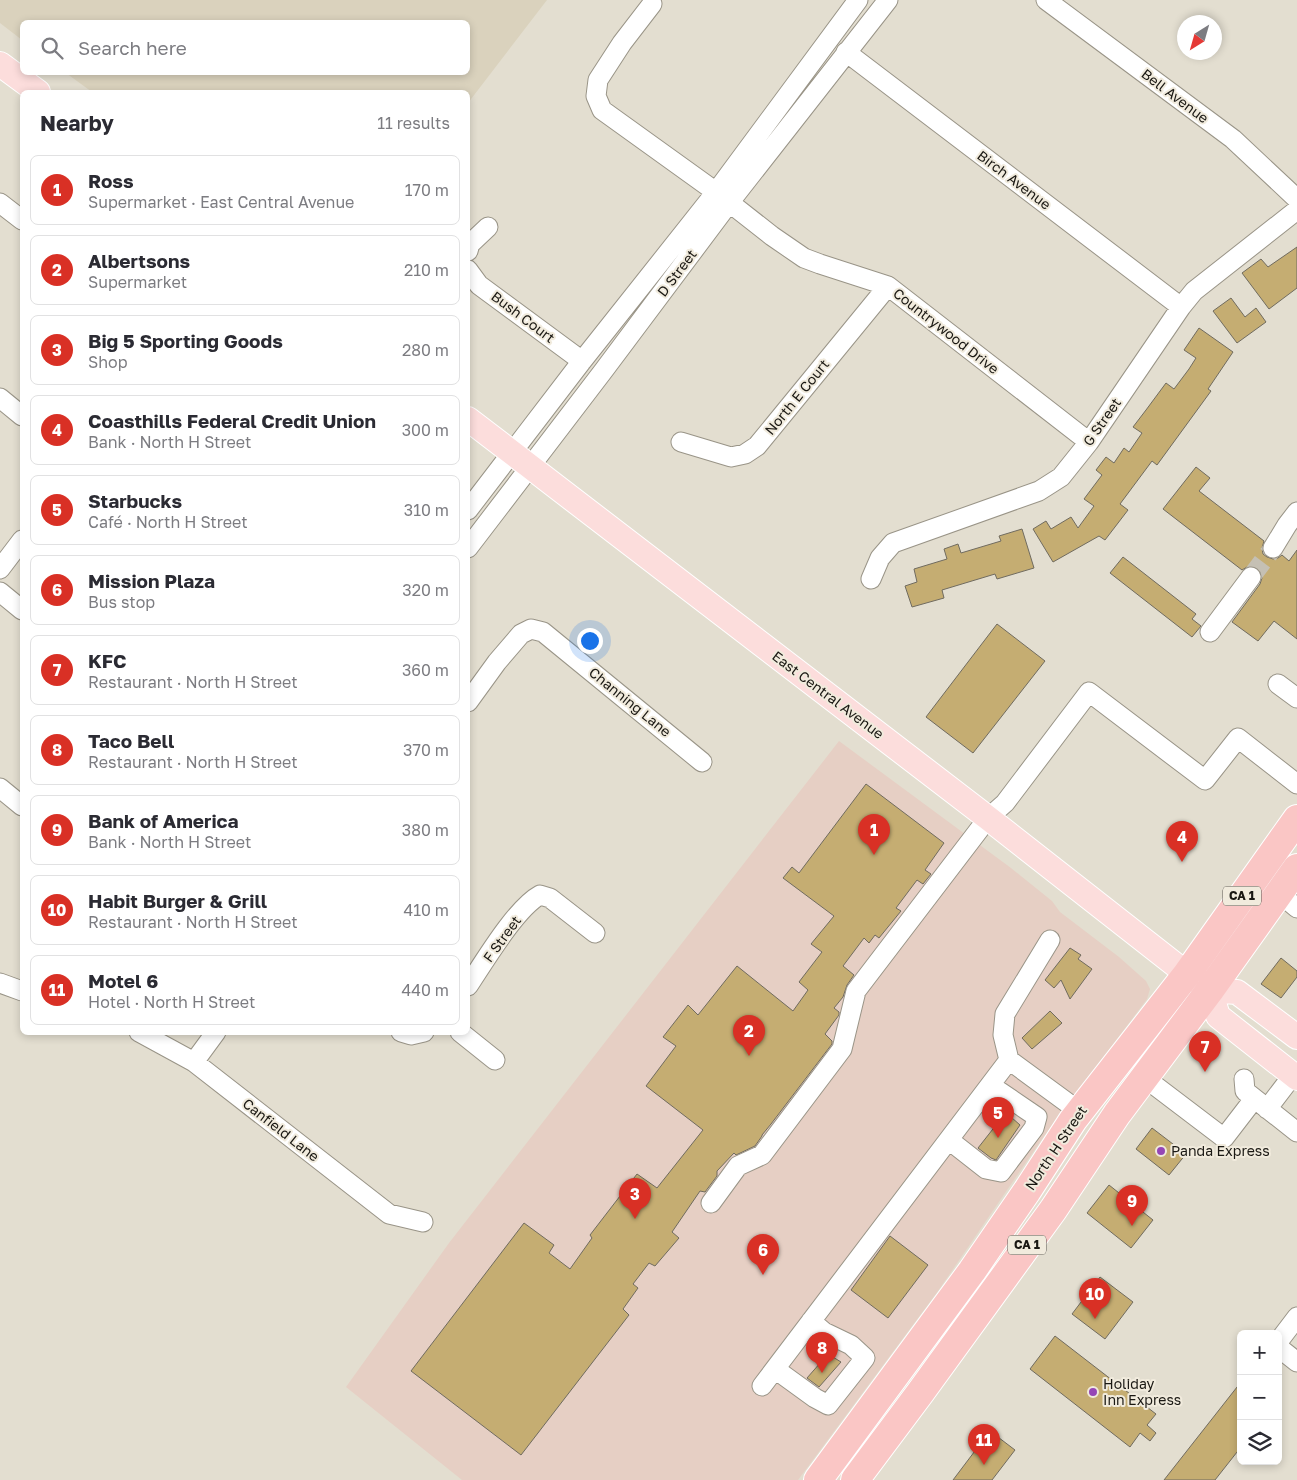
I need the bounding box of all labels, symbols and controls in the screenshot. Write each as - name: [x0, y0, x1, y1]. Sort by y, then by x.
- north arrow: [1177, 15, 1222, 60]
- search box: [20, 20, 470, 75]
- icon: search: [38, 34, 66, 62]
- text: Search here: [78, 36, 187, 59]
- street label: Bell Avenue: [1138, 65, 1212, 126]
- text: Nearby: [40, 110, 114, 136]
- text: 11 results: [377, 113, 450, 133]
- street label: Birch Avenue: [974, 146, 1054, 213]
- text: Ross: [88, 169, 134, 192]
- text: 1: [53, 180, 61, 200]
- text: 170 m: [405, 180, 449, 200]
- text: Supermarket · East Central Avenue: [88, 192, 354, 212]
- street label: D Street: [653, 246, 700, 300]
- text: Albertsons: [88, 249, 190, 272]
- text: 2: [52, 260, 62, 280]
- text: 210 m: [404, 260, 449, 280]
- text: Supermarket: [88, 272, 187, 292]
- street label: Countrywood Drive: [890, 284, 1002, 377]
- street label: Bush Court: [488, 287, 558, 346]
- text: Big 5 Sporting Goods: [88, 329, 283, 352]
- text: 3: [52, 340, 62, 360]
- text: 280 m: [402, 340, 449, 360]
- text: Shop: [88, 352, 128, 372]
- street label: North E Court: [761, 355, 832, 438]
- street label: G Street: [1079, 394, 1124, 449]
- text: Coasthills Federal Credit Union: [88, 409, 376, 432]
- text: 4: [52, 420, 62, 440]
- text: 300 m: [402, 420, 449, 440]
- text: Bank · North H Street: [88, 432, 252, 452]
- text: Starbucks: [88, 489, 182, 512]
- text: 5: [52, 500, 62, 520]
- text: 310 m: [404, 500, 449, 520]
- text: Café · North H Street: [88, 512, 248, 532]
- text: Mission Plaza: [88, 569, 215, 592]
- text: 6: [52, 580, 62, 600]
- text: 320 m: [402, 580, 449, 600]
- text: Bus stop: [88, 592, 155, 612]
- your location: [577, 628, 603, 654]
- street label: East Central Avenue: [769, 647, 887, 742]
- text: KFC: [88, 649, 127, 672]
- text: 7: [53, 660, 61, 680]
- text: 360 m: [402, 660, 449, 680]
- street label: Channing Lane: [586, 663, 675, 740]
- text: Restaurant · North H Street: [88, 672, 298, 692]
- text: Taco Bell: [88, 729, 174, 752]
- text: 8: [52, 740, 62, 760]
- text: 370 m: [403, 740, 449, 760]
- text: Restaurant · North H Street: [88, 752, 298, 772]
- text: Bank of America: [88, 809, 239, 832]
- pin: 1: [858, 814, 890, 855]
- text: 9: [52, 820, 62, 840]
- text: 380 m: [402, 820, 449, 840]
- pin: 4: [1166, 821, 1198, 862]
- text: Bank · North H Street: [88, 832, 252, 852]
- road number: CA 1: [1223, 886, 1261, 906]
- text: Habit Burger & Grill: [88, 889, 267, 912]
- text: 10: [48, 900, 66, 920]
- text: 410 m: [403, 900, 449, 920]
- text: Restaurant · North H Street: [88, 912, 298, 932]
- street label: F Street: [479, 912, 524, 965]
- text: Motel 6: [88, 969, 158, 992]
- text: 11: [49, 980, 65, 1000]
- text: 440 m: [401, 980, 449, 1000]
- text: Hotel · North H Street: [88, 992, 255, 1012]
- pin: 2: [733, 1015, 765, 1056]
- pin: 7: [1189, 1031, 1221, 1072]
- street label: Canfield Lane: [240, 1095, 323, 1165]
- pin: 5: [982, 1097, 1014, 1138]
- street label: North H Street: [1021, 1102, 1090, 1193]
- place label: Panda Express: [1171, 1142, 1270, 1159]
- marker: Panda Express: [1155, 1145, 1167, 1157]
- pin: 3: [619, 1178, 651, 1219]
- pin: 9: [1116, 1185, 1148, 1226]
- pin: 6: [747, 1234, 779, 1275]
- road number: CA 1: [1008, 1236, 1046, 1254]
- pin: 10: [1079, 1278, 1111, 1319]
- map controls: [1237, 1330, 1282, 1465]
- button: +: [1237, 1330, 1282, 1375]
- pin: 8: [806, 1332, 838, 1373]
- place label: Holiday Inn Express: [1103, 1375, 1181, 1408]
- button: −: [1237, 1375, 1282, 1420]
- marker: Holiday Inn Express: [1087, 1386, 1099, 1398]
- button: layers: [1237, 1420, 1282, 1465]
- pin: 11: [968, 1424, 1000, 1465]

